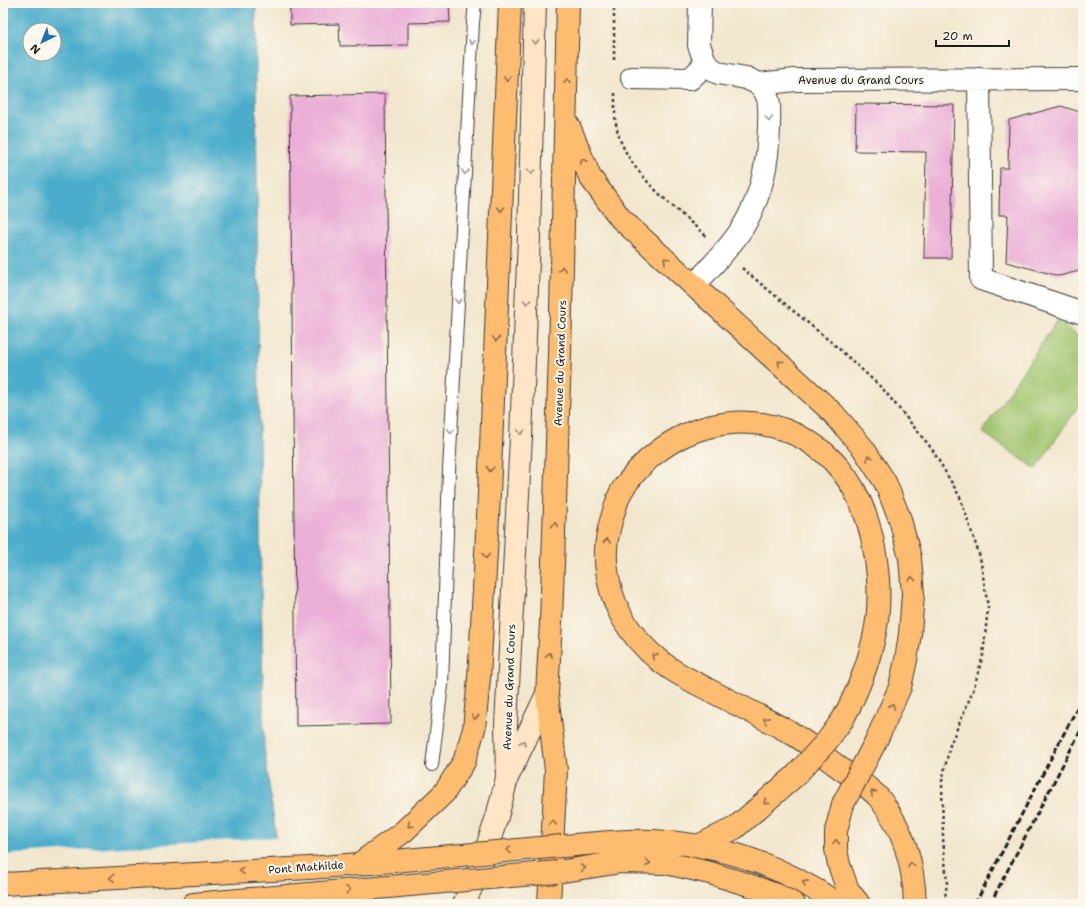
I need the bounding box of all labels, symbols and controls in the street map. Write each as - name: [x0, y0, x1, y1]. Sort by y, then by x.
- north arrow: [22, 22, 62, 62]
- scale bar: [936, 22, 1009, 48]
- text: 20 m: [942, 28, 973, 44]
- one-way arrow: [467, 39, 476, 45]
- one-way arrow: [530, 39, 539, 45]
- text: N: [27, 40, 44, 57]
- street label: Avenue du Grand Cours: [798, 73, 924, 88]
- one-way arrow: [503, 76, 511, 82]
- one-way arrow: [563, 78, 571, 84]
- one-way arrow: [765, 116, 773, 122]
- one-way arrow: [580, 158, 588, 165]
- one-way arrow: [461, 169, 469, 175]
- one-way arrow: [527, 169, 535, 175]
- one-way arrow: [497, 206, 506, 212]
- one-way arrow: [663, 257, 671, 265]
- one-way arrow: [558, 266, 567, 272]
- one-way arrow: [454, 298, 462, 304]
- one-way arrow: [522, 299, 531, 305]
- street label: Avenue du Grand Cours: [551, 300, 570, 426]
- one-way arrow: [491, 336, 500, 342]
- one-way arrow: [777, 361, 785, 368]
- one-way arrow: [446, 428, 455, 434]
- one-way arrow: [517, 429, 525, 435]
- one-way arrow: [867, 455, 874, 462]
- one-way arrow: [486, 466, 494, 472]
- one-way arrow: [550, 522, 559, 528]
- one-way arrow: [602, 537, 611, 544]
- one-way arrow: [481, 553, 490, 559]
- one-way arrow: [907, 576, 916, 582]
- street label: Avenue du Grand Cours: [500, 624, 519, 750]
- one-way arrow: [545, 652, 554, 658]
- one-way arrow: [651, 653, 658, 660]
- one-way arrow: [888, 702, 896, 709]
- one-way arrow: [471, 714, 480, 720]
- one-way arrow: [763, 717, 770, 725]
- one-way arrow: [519, 740, 527, 747]
- one-way arrow: [871, 791, 878, 798]
- one-way arrow: [763, 797, 771, 804]
- one-way arrow: [549, 820, 558, 826]
- one-way arrow: [407, 821, 415, 828]
- one-way arrow: [832, 839, 840, 845]
- one-way arrow: [506, 846, 512, 855]
- street label: Pont Mathilde: [268, 857, 344, 878]
- one-way arrow: [645, 859, 651, 867]
- one-way arrow: [907, 862, 915, 869]
- one-way arrow: [580, 864, 586, 873]
- one-way arrow: [239, 867, 245, 876]
- one-way arrow: [109, 874, 115, 883]
- one-way arrow: [802, 881, 809, 888]
- one-way arrow: [345, 886, 351, 895]

